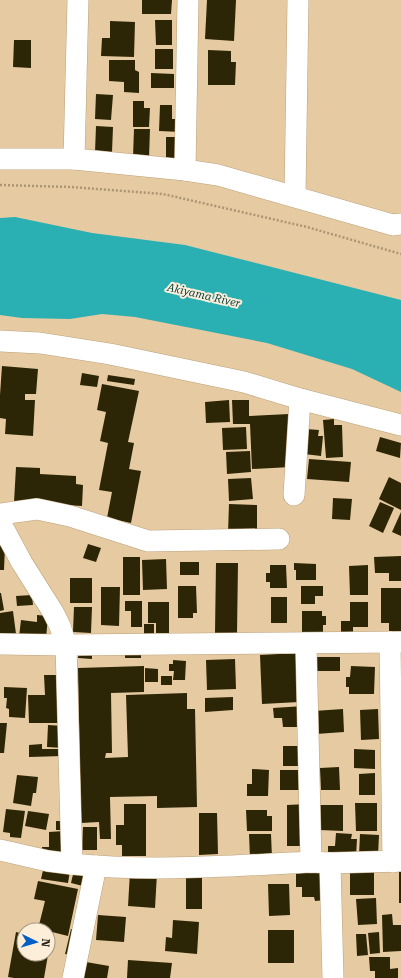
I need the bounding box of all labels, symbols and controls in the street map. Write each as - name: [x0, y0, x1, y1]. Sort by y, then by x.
- water label: Akiyama River: [165, 281, 242, 310]
- north arrow: [16, 922, 56, 962]
- text: N: [39, 938, 52, 948]

